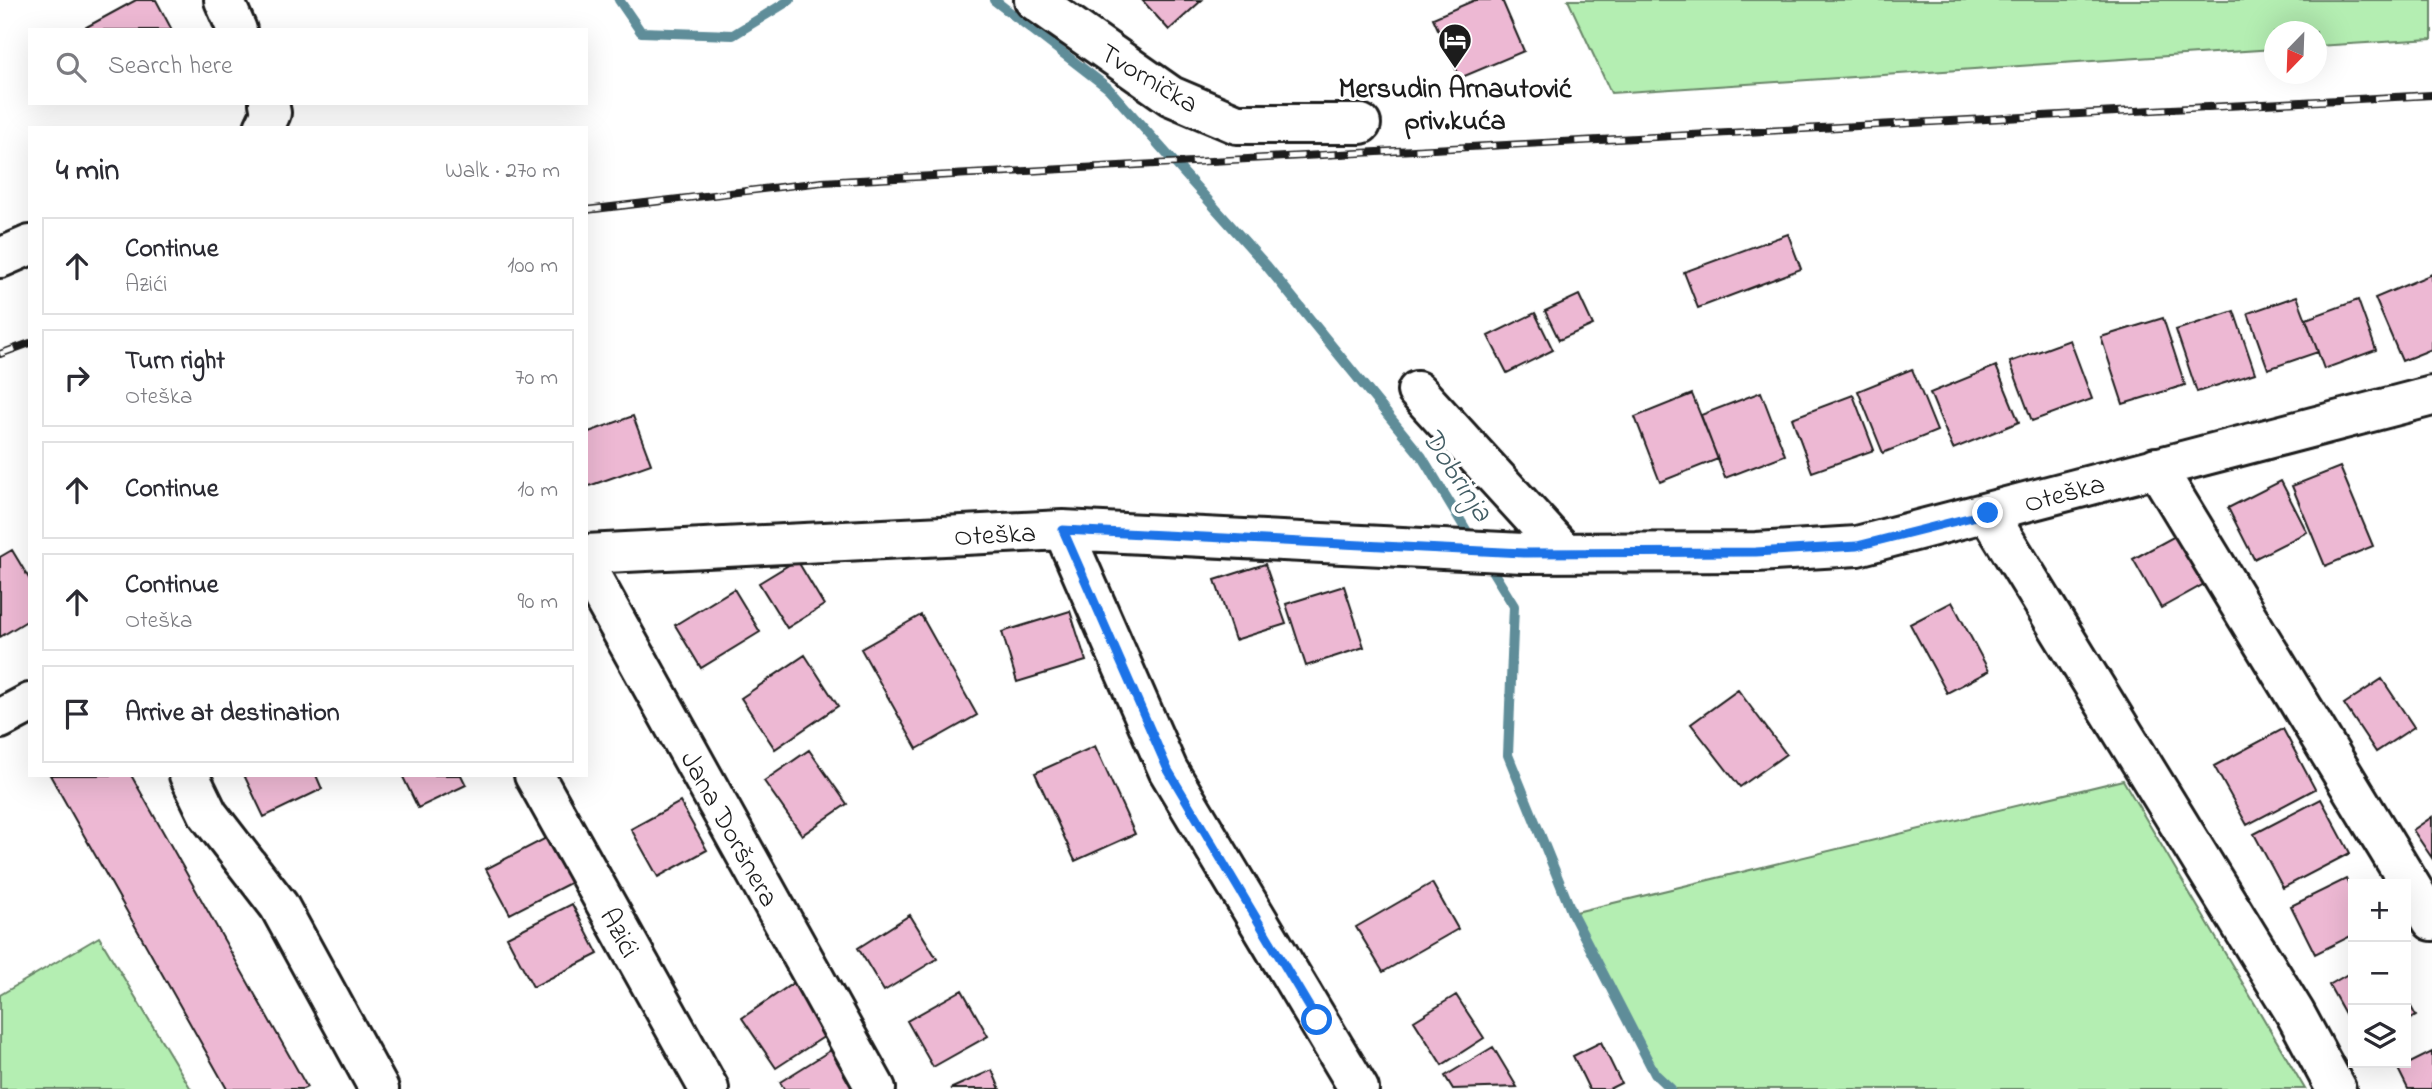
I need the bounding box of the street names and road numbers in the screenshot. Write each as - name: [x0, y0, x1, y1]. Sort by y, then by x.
- street label: Tvornička: [1091, 34, 1205, 126]
- street label: Oteška: [2020, 465, 2110, 526]
- street label: Oteška: [953, 514, 1037, 559]
- street label: Jana Doršnera: [668, 744, 788, 915]
- street label: Azići: [588, 901, 648, 966]

